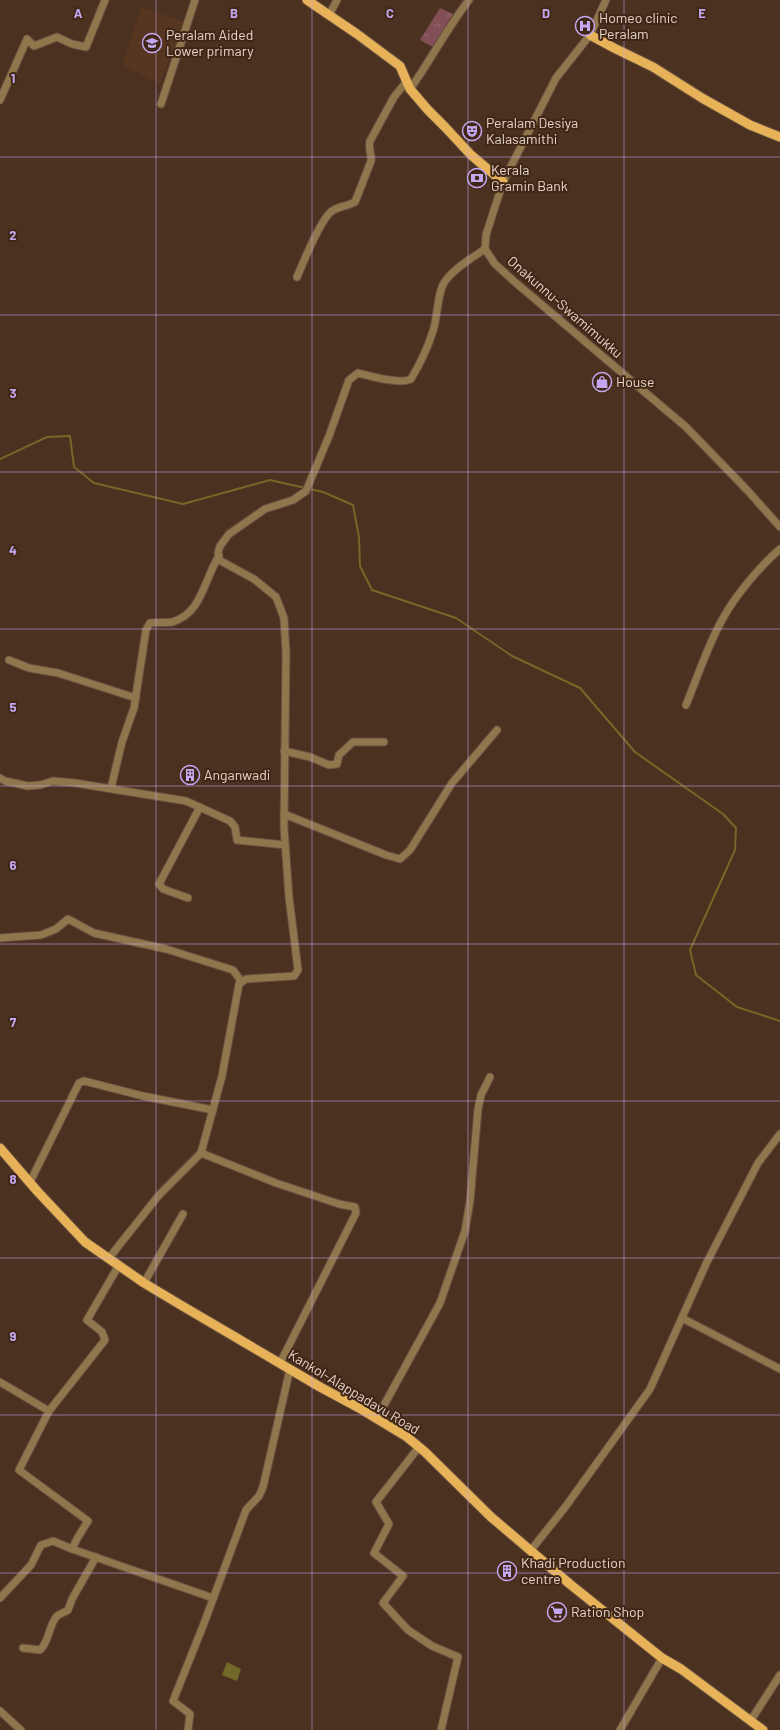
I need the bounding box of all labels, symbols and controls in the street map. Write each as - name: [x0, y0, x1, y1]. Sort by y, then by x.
- text: A: [74, 5, 83, 21]
- text: B: [230, 5, 238, 21]
- text: C: [386, 5, 394, 21]
- text: D: [542, 5, 550, 21]
- text: E: [698, 5, 706, 21]
- place label: Homeo clinic Peralam: [599, 9, 678, 42]
- hospital icon: Homeo clinic Peralam: [574, 15, 596, 37]
- place label: Peralam Aided Lower primary: [166, 26, 254, 59]
- school or university icon: Peralam Aided Lower primary: [141, 32, 163, 54]
- text: 1: [11, 70, 15, 86]
- place label: Peralam Desiya Kalasamithi: [486, 114, 578, 147]
- theatre icon: Peralam Desiya Kalasamithi: [461, 120, 483, 142]
- place label: Kerala Gramin Bank: [491, 161, 568, 194]
- bank icon: Kerala Gramin Bank: [466, 167, 488, 189]
- text: 2: [9, 227, 17, 243]
- street label: Onakunnu-Swamimukku: [504, 252, 626, 361]
- shop icon: House: [591, 371, 613, 393]
- place label: House: [616, 373, 655, 390]
- text: 3: [9, 385, 17, 401]
- text: 4: [9, 542, 17, 558]
- text: 5: [9, 699, 17, 715]
- building icon: Anganwadi: [179, 764, 201, 786]
- place label: Anganwadi: [204, 766, 270, 783]
- text: 6: [10, 857, 17, 873]
- text: 7: [10, 1014, 17, 1030]
- text: 8: [9, 1171, 17, 1187]
- text: 9: [10, 1328, 17, 1344]
- street label: Kankol-Alappadavu Road: [285, 1346, 423, 1438]
- place label: Khadi Production centre: [521, 1554, 625, 1587]
- building icon: Khadi Production centre: [496, 1560, 518, 1582]
- supermarket icon: Ration Shop: [546, 1601, 568, 1623]
- place label: Ration Shop: [571, 1603, 644, 1620]

